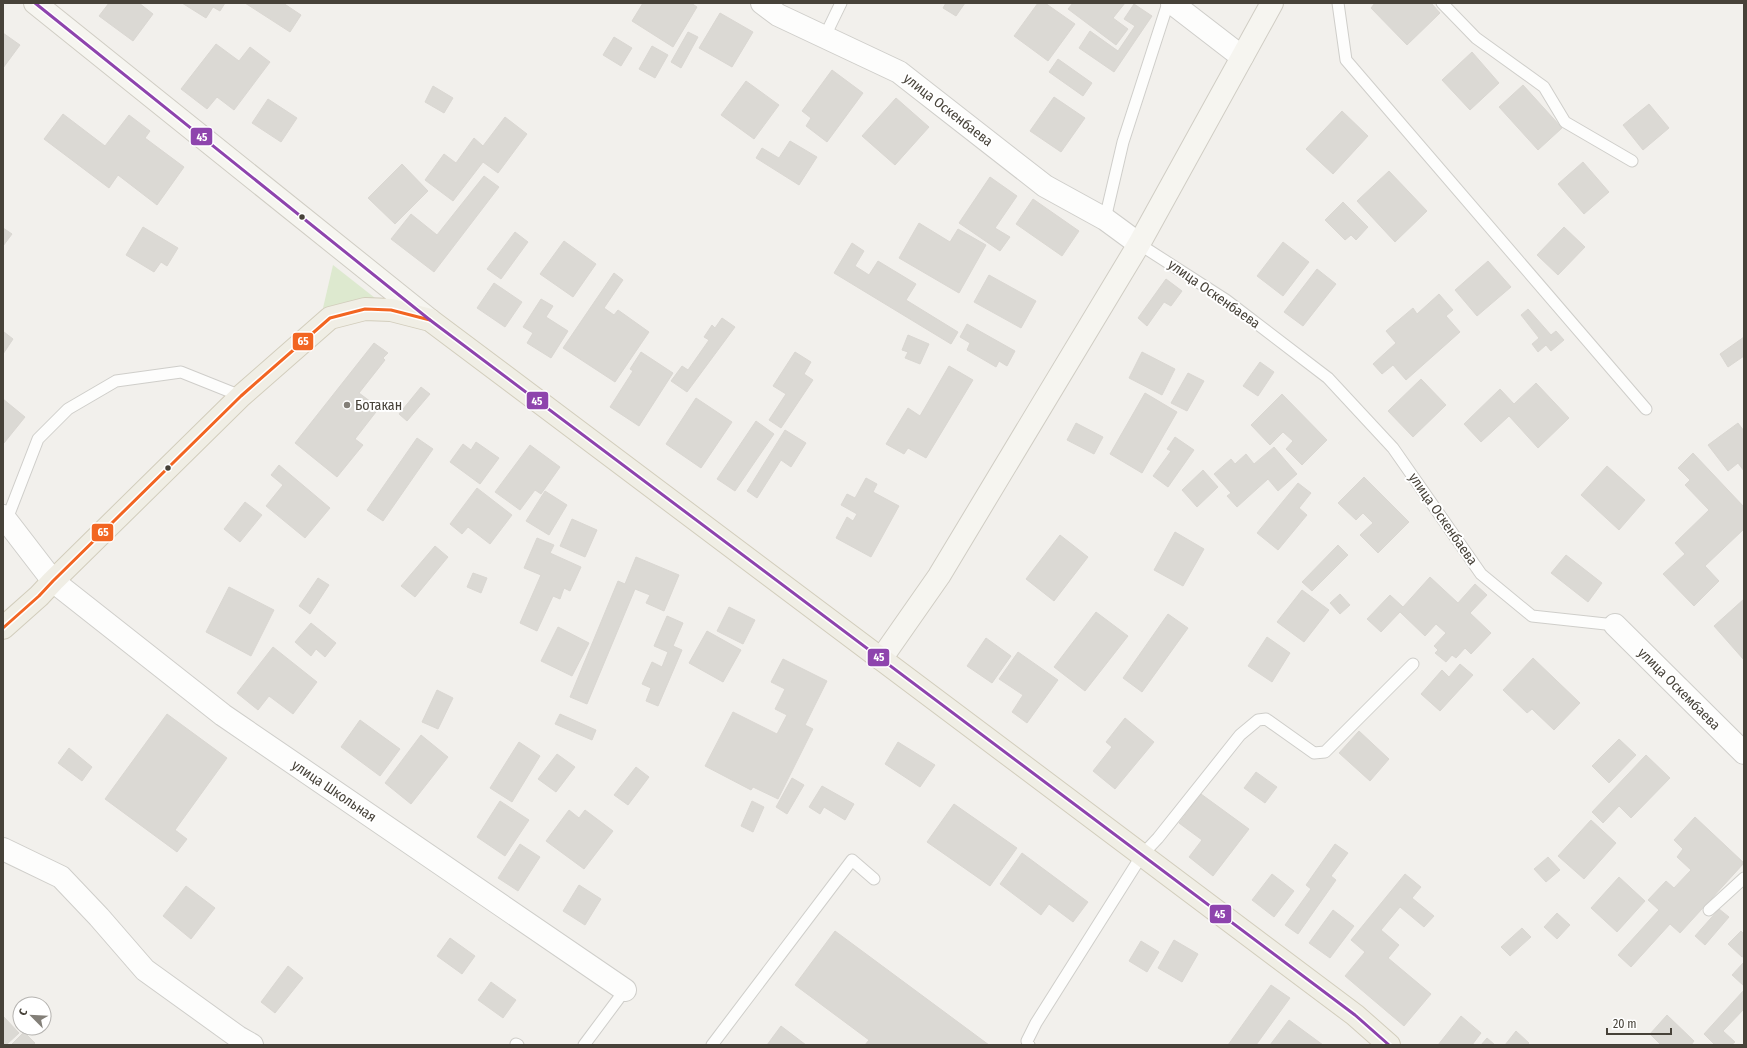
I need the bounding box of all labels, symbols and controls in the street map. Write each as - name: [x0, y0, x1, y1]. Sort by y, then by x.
- street label: улица Оскенбаева: [900, 70, 996, 150]
- line badge: 45: [190, 127, 213, 146]
- text: 45: [197, 131, 208, 144]
- unlabelled marker: [297, 212, 307, 222]
- street label: улица Оскенбаева: [1165, 256, 1263, 332]
- line badge: 65: [292, 332, 314, 351]
- text: 65: [297, 335, 309, 348]
- line badge: 45: [526, 391, 549, 410]
- text: 45: [532, 395, 543, 408]
- place label: Ботакан: [355, 397, 402, 414]
- marker: Ботакан: [342, 400, 352, 410]
- unlabelled marker: [163, 463, 173, 473]
- street label: улица Оскенбаева: [1405, 470, 1481, 568]
- line badge: 65: [91, 523, 114, 542]
- text: 65: [97, 526, 109, 539]
- street label: улица Оскембаева: [1634, 644, 1724, 734]
- line badge: 45: [867, 648, 890, 667]
- text: 45: [874, 651, 885, 664]
- street label: улица Школьная: [288, 756, 380, 826]
- line badge: 45: [1209, 904, 1232, 924]
- text: 45: [1215, 908, 1226, 921]
- north arrow: [12, 996, 52, 1036]
- text: С: [16, 1007, 31, 1017]
- scale bar: [1607, 1010, 1671, 1036]
- text: 20 m: [1613, 1017, 1637, 1031]

